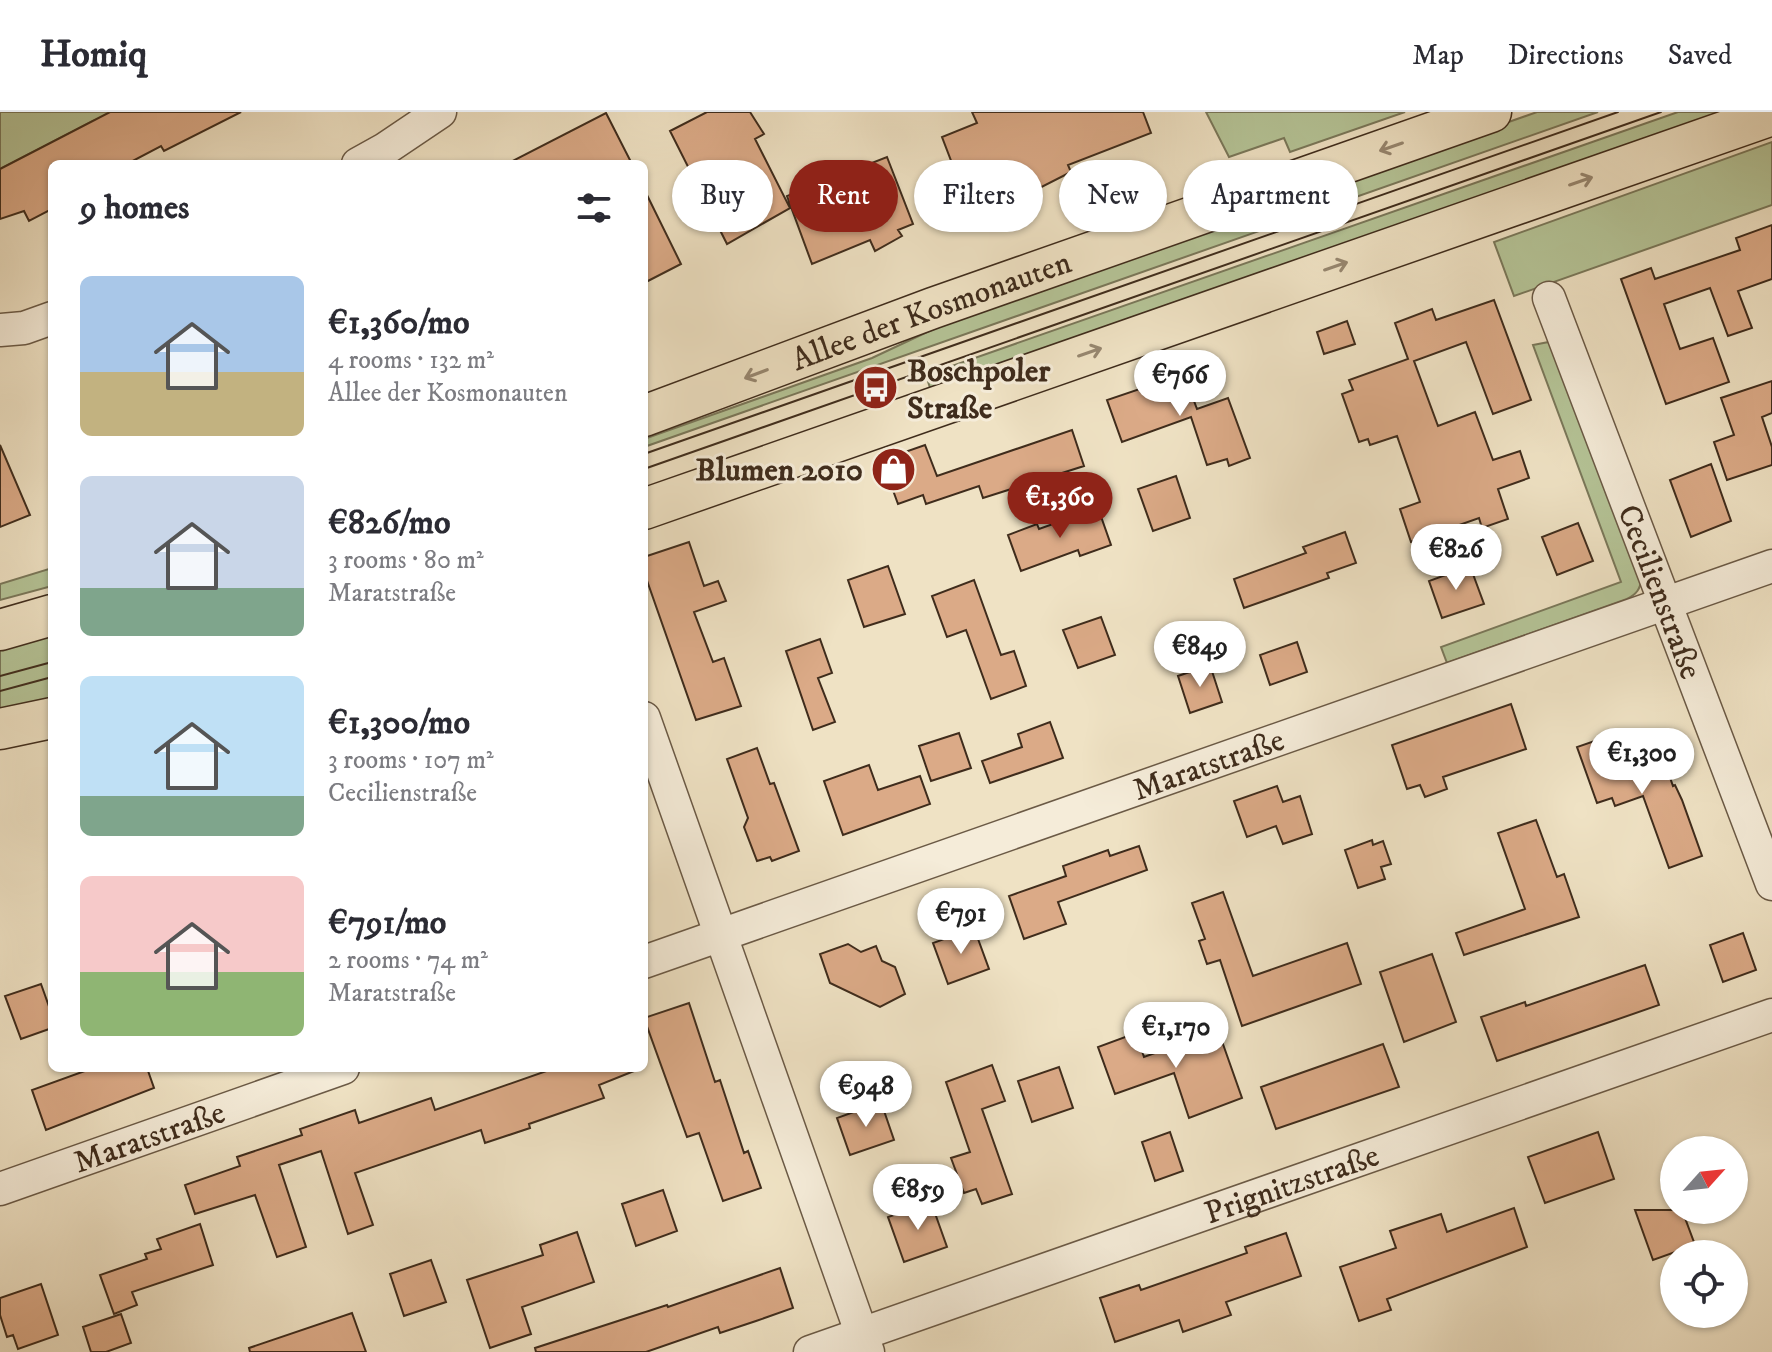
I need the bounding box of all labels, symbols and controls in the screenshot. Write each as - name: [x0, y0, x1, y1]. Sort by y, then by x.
- text: Homiq: [40, 31, 147, 79]
- text: Map: [1412, 38, 1464, 73]
- text: Directions: [1508, 38, 1624, 73]
- text: Saved: [1668, 38, 1732, 73]
- one-way arrow: [1379, 141, 1404, 155]
- chip: Buy: [672, 160, 773, 232]
- chip: Rent: [789, 160, 898, 232]
- chip: Filters: [914, 160, 1043, 232]
- chip: New: [1059, 160, 1167, 232]
- chip: Apartment: [1183, 160, 1358, 232]
- one-way arrow: [1569, 173, 1594, 188]
- icon: filters: [572, 186, 616, 230]
- text: 9 homes: [80, 187, 189, 229]
- street label: Allee der Kosmonauten: [786, 243, 1077, 381]
- one-way arrow: [1323, 258, 1348, 273]
- text: €1,360/mo: [328, 302, 469, 344]
- icon: home: [144, 308, 240, 404]
- text: 4 rooms · 132 m²: [328, 344, 494, 377]
- one-way arrow: [1078, 344, 1103, 359]
- pin: €766: [1133, 350, 1227, 418]
- place label: Boschpoler Straße: [907, 352, 1051, 429]
- text: €766: [1152, 359, 1208, 392]
- bus stop icon: Boschpoler Straße: [852, 364, 900, 412]
- one-way arrow: [744, 368, 769, 382]
- text: Allee der Kosmonauten: [328, 377, 567, 410]
- shop icon: Blumen 2010: [870, 445, 918, 493]
- place label: Blumen 2010: [696, 451, 863, 491]
- pin: €1,360: [995, 472, 1125, 540]
- text: €1,360: [1025, 481, 1095, 514]
- street label: Cecilienstraße: [1607, 499, 1710, 685]
- text: €826/mo: [328, 502, 451, 544]
- icon: home: [144, 508, 240, 604]
- pin: €826: [1409, 524, 1503, 592]
- text: €826: [1429, 533, 1483, 566]
- text: 3 rooms · 80 m²: [328, 544, 484, 577]
- text: Maratstraße: [328, 577, 456, 610]
- pin: €849: [1153, 621, 1247, 689]
- text: €849: [1172, 630, 1228, 663]
- text: €1,300/mo: [328, 702, 470, 744]
- icon: home: [144, 708, 240, 804]
- street label: Maratstraße: [1128, 721, 1290, 811]
- pin: €1,300: [1577, 728, 1707, 796]
- text: €1,300: [1607, 737, 1677, 770]
- text: 3 rooms · 107 m²: [328, 744, 494, 777]
- text: Cecilienstraße: [328, 777, 477, 810]
- pin: €791: [914, 888, 1008, 956]
- text: €791: [935, 897, 987, 930]
- text: €791/mo: [328, 902, 446, 944]
- icon: home: [144, 908, 240, 1004]
- text: 2 rooms · 74 m²: [328, 944, 488, 977]
- text: Maratstraße: [328, 977, 456, 1010]
- pin: €1,170: [1111, 1002, 1241, 1070]
- text: €1,170: [1141, 1011, 1211, 1044]
- pin: €948: [819, 1061, 913, 1129]
- text: €948: [838, 1070, 894, 1103]
- street label: Maratstraße: [69, 1093, 231, 1183]
- street label: Prignitzstraße: [1199, 1136, 1385, 1234]
- north arrow: [1660, 1136, 1748, 1224]
- map controls: [1660, 1136, 1748, 1328]
- pin: €859: [871, 1164, 965, 1232]
- text: €859: [891, 1173, 945, 1206]
- button: locate: [1660, 1240, 1748, 1328]

